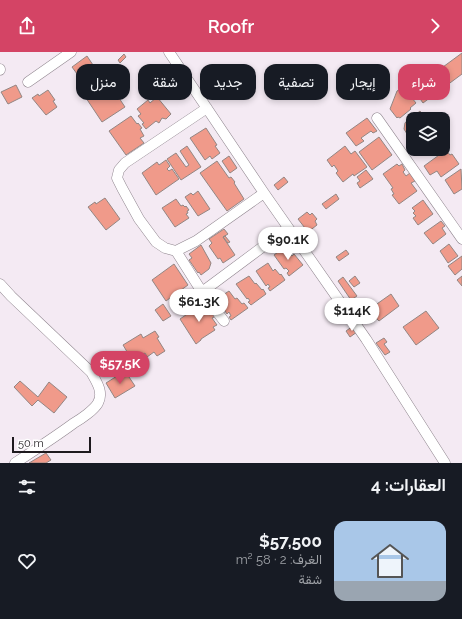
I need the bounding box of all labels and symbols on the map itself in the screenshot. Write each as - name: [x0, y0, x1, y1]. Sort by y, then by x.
- pin: $90.1K: [255, 227, 321, 261]
- pin: $61.3K: [166, 289, 232, 323]
- pin: $114K: [324, 298, 380, 332]
- pin: $57.5K: [87, 351, 153, 385]
- scale bar: [12, 435, 91, 454]

